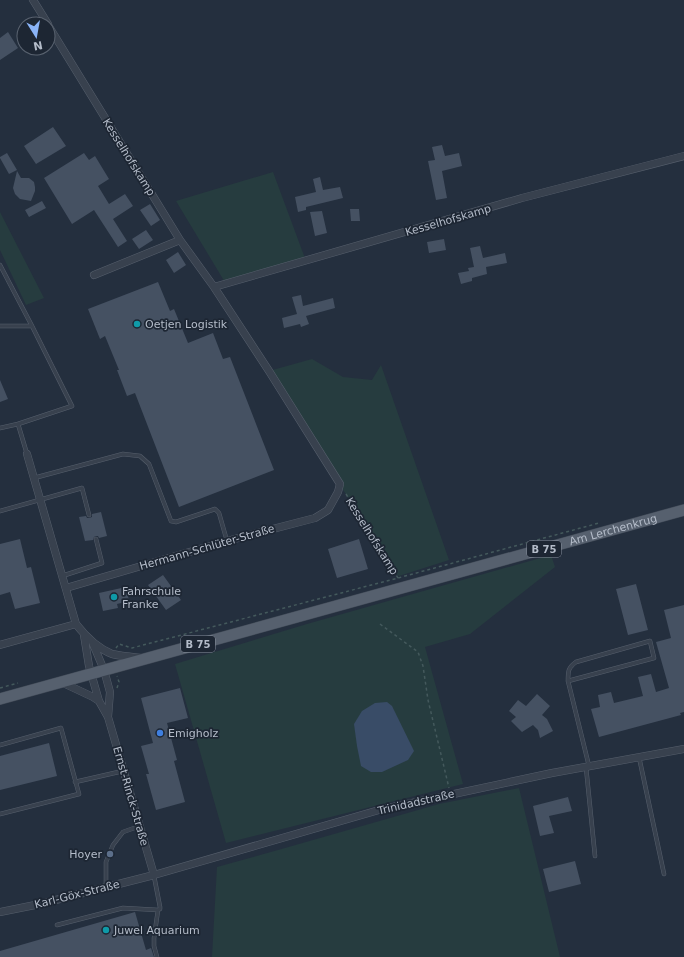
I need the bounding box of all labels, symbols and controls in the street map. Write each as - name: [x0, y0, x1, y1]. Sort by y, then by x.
- north arrow: [16, 16, 56, 56]
- text: N: [32, 38, 44, 53]
- street label: Kesselhofskamp: [100, 116, 158, 198]
- street label: Kesselhofskamp: [404, 202, 493, 239]
- place label: Oetjen Logistik: [145, 318, 228, 331]
- marker: Oetjen Logistik: [132, 319, 142, 329]
- street label: Kesselhofskamp: [343, 495, 401, 577]
- street label: Am Lerchenkrug: [568, 512, 658, 548]
- street label: Hermann-Schlüter-Straße: [138, 522, 276, 573]
- road number: B 75: [527, 541, 561, 557]
- place label: Fahrschule Franke: [122, 585, 181, 611]
- marker: Fahrschule Franke: [109, 592, 119, 602]
- road number: B 75: [181, 636, 215, 652]
- place label: Emigholz: [168, 727, 218, 740]
- marker: Emigholz: [155, 728, 165, 738]
- street label: Ernst-Rinck-Straße: [110, 745, 151, 847]
- street label: Trinidadstraße: [375, 787, 456, 818]
- place label: Hoyer: [69, 848, 102, 861]
- marker: Hoyer: [105, 849, 115, 859]
- street label: Karl-Göx-Straße: [33, 878, 121, 911]
- place label: Juwel Aquarium: [113, 924, 200, 937]
- marker: Juwel Aquarium: [101, 925, 111, 935]

